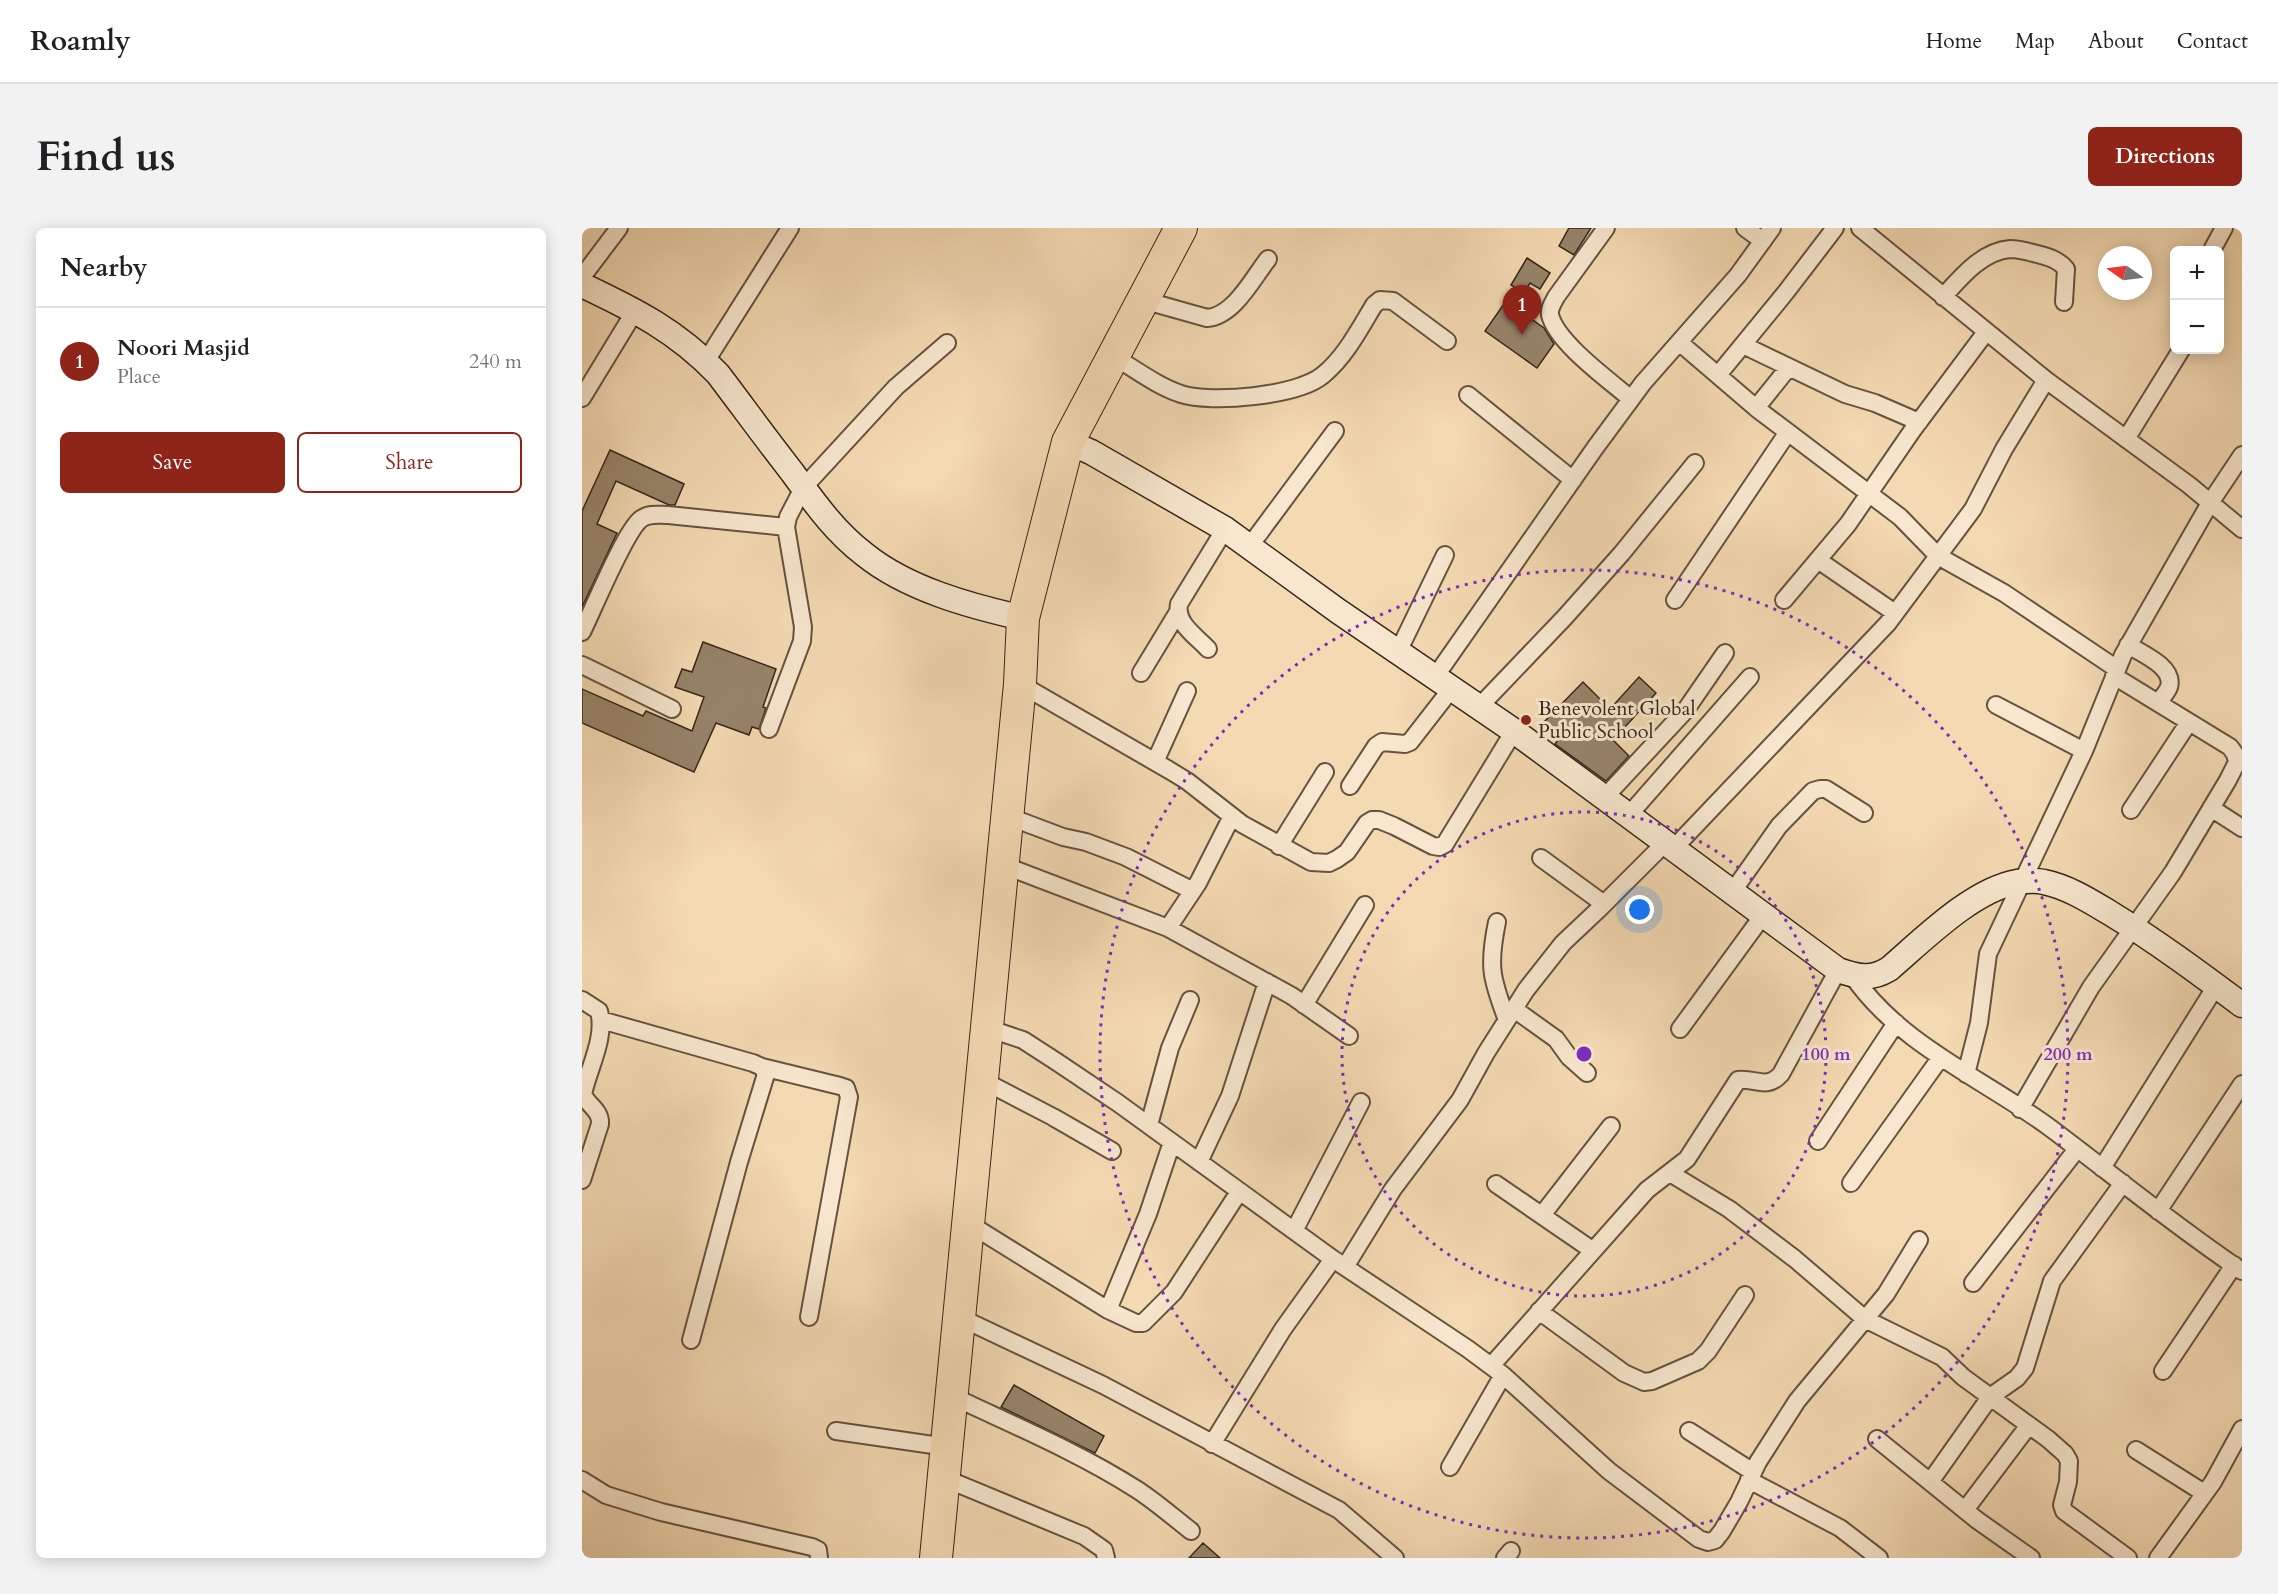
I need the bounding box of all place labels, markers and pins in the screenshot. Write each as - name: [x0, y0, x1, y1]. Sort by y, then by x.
- pin: 1: [1502, 285, 1542, 335]
- place label: Benevolent Global Public School: [1538, 695, 1695, 745]
- marker: Benevolent Global Public School: [1519, 713, 1533, 727]
- centre of rings: [1574, 1044, 1594, 1064]

